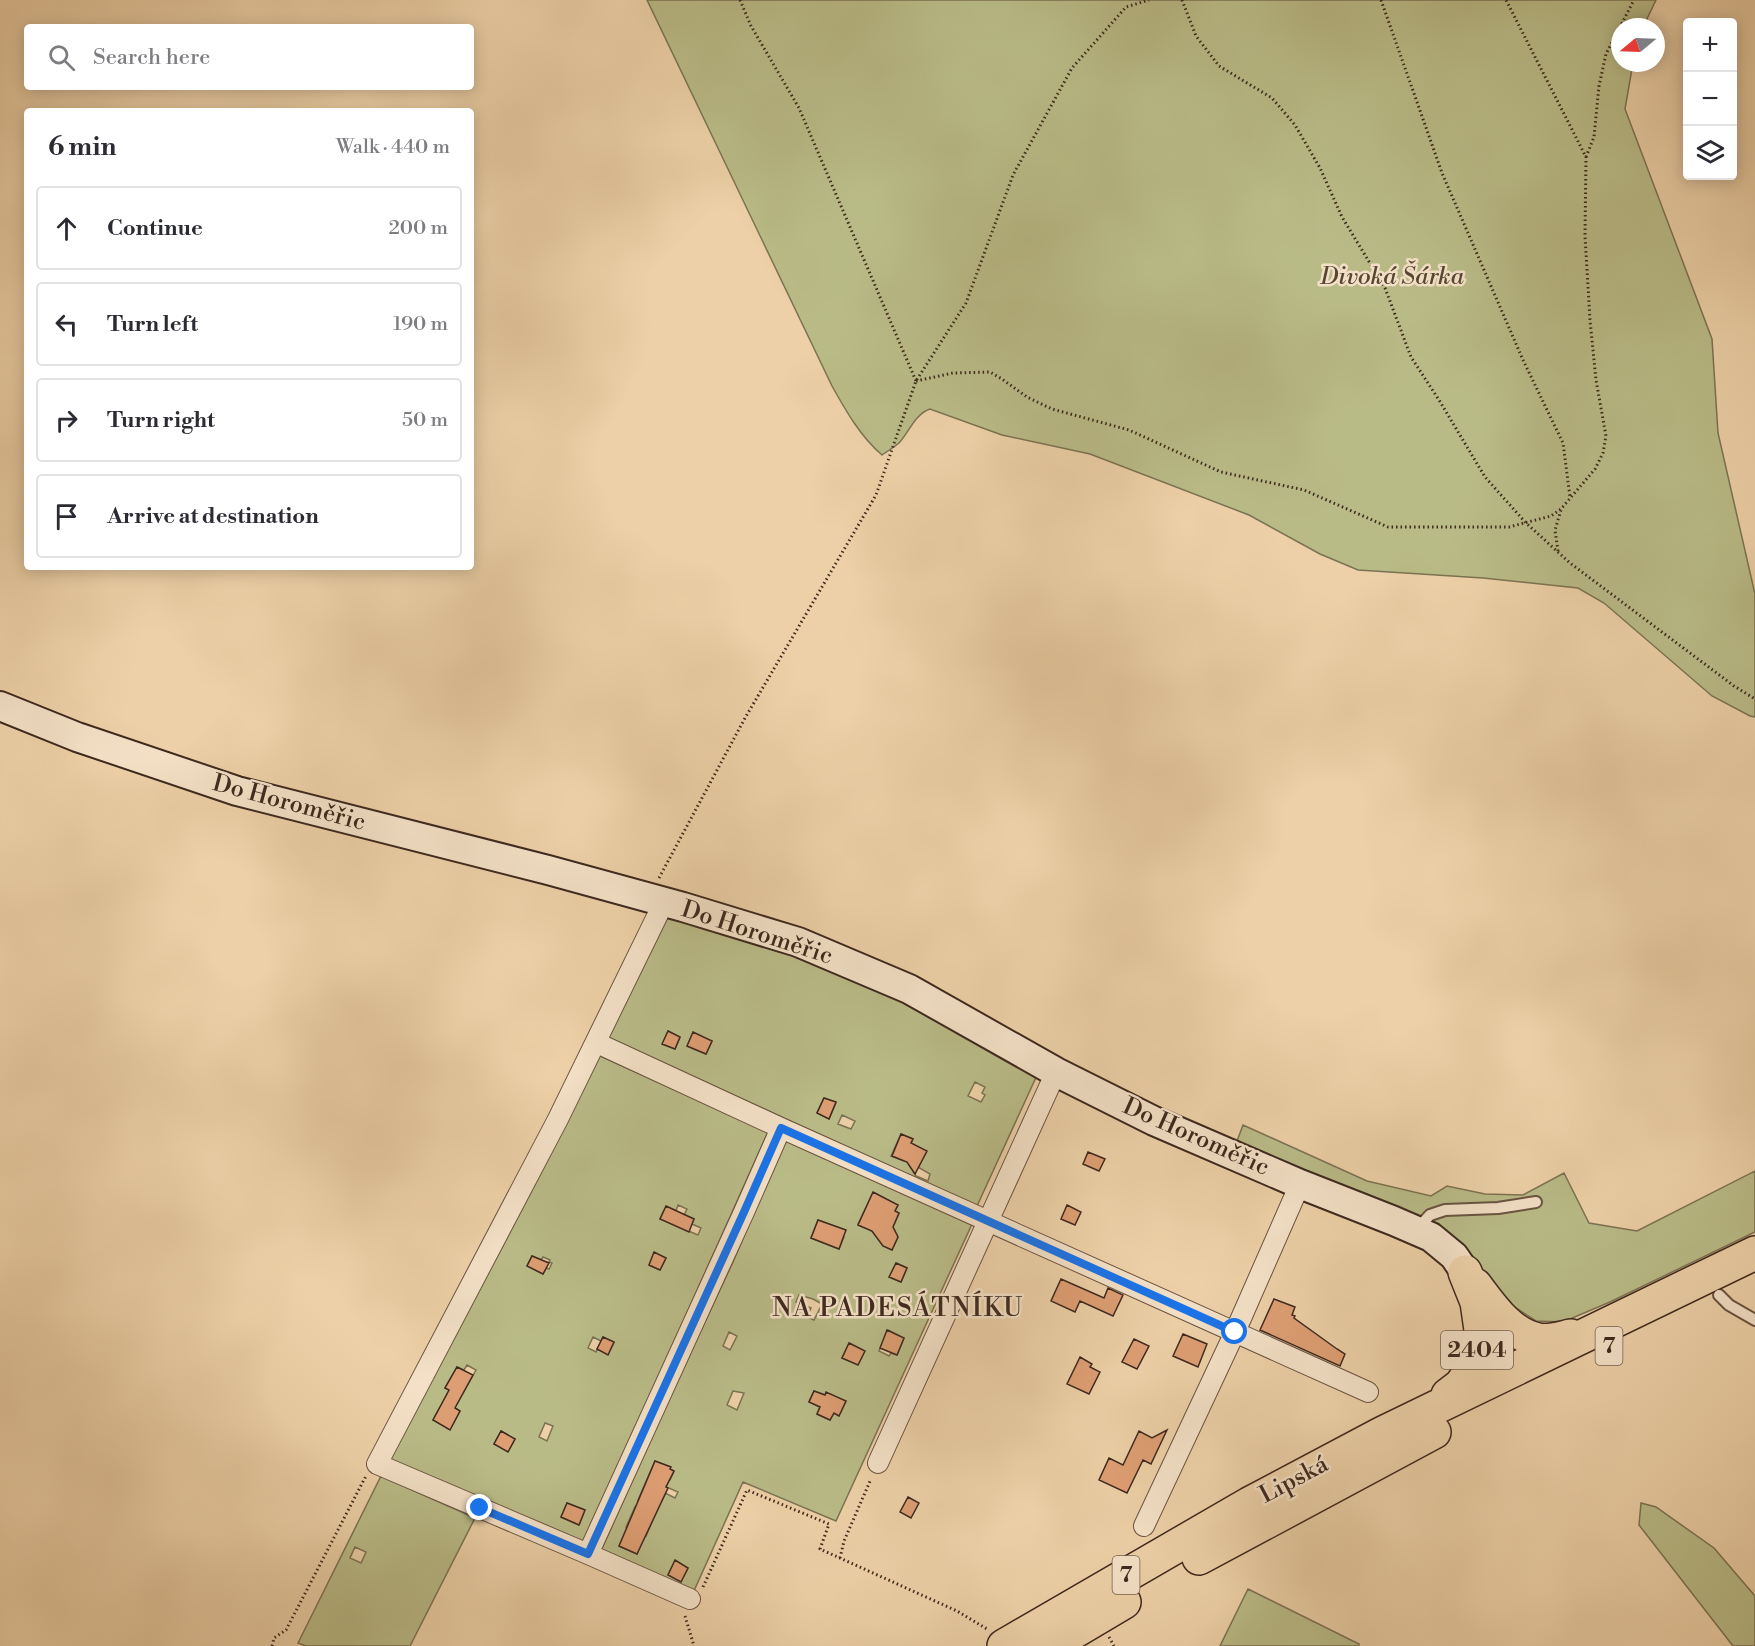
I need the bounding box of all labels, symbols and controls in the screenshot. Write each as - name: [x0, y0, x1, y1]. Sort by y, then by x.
- north arrow: [1611, 18, 1665, 72]
- map controls: [1683, 18, 1737, 180]
- button: +: [1683, 18, 1737, 72]
- search box: [24, 24, 474, 90]
- icon: search: [45, 41, 78, 74]
- text: Search here: [93, 44, 210, 71]
- button: −: [1683, 72, 1737, 126]
- button: layers: [1683, 126, 1737, 180]
- text: 6 min: [48, 131, 116, 163]
- text: Walk · 440 m: [336, 135, 450, 160]
- icon: ahead: [50, 212, 83, 245]
- text: Continue: [107, 215, 203, 242]
- text: 200 m: [388, 216, 448, 241]
- park label: Divoká Šárka: [1319, 260, 1465, 292]
- icon: left: [50, 308, 83, 341]
- text: Turn left: [107, 311, 198, 338]
- text: 190 m: [393, 312, 448, 337]
- icon: right: [50, 404, 83, 437]
- text: Turn right: [107, 407, 215, 434]
- text: 50 m: [402, 408, 448, 433]
- icon: arrive: [50, 500, 83, 533]
- text: Arrive at destination: [107, 503, 319, 530]
- street label: Do Horoměřic: [209, 768, 369, 838]
- street label: Do Horoměřic: [678, 894, 836, 972]
- street label: Do Horoměřic: [1118, 1091, 1274, 1183]
- district label: NA PADESÁTNÍKU: [772, 1290, 1024, 1324]
- route start: [1221, 1318, 1247, 1344]
- road number: 7: [1596, 1327, 1622, 1365]
- road number: 2404: [1441, 1331, 1513, 1369]
- street label: Lipská: [1254, 1449, 1334, 1511]
- route end: [466, 1494, 492, 1520]
- road number: 7: [1112, 1556, 1140, 1594]

